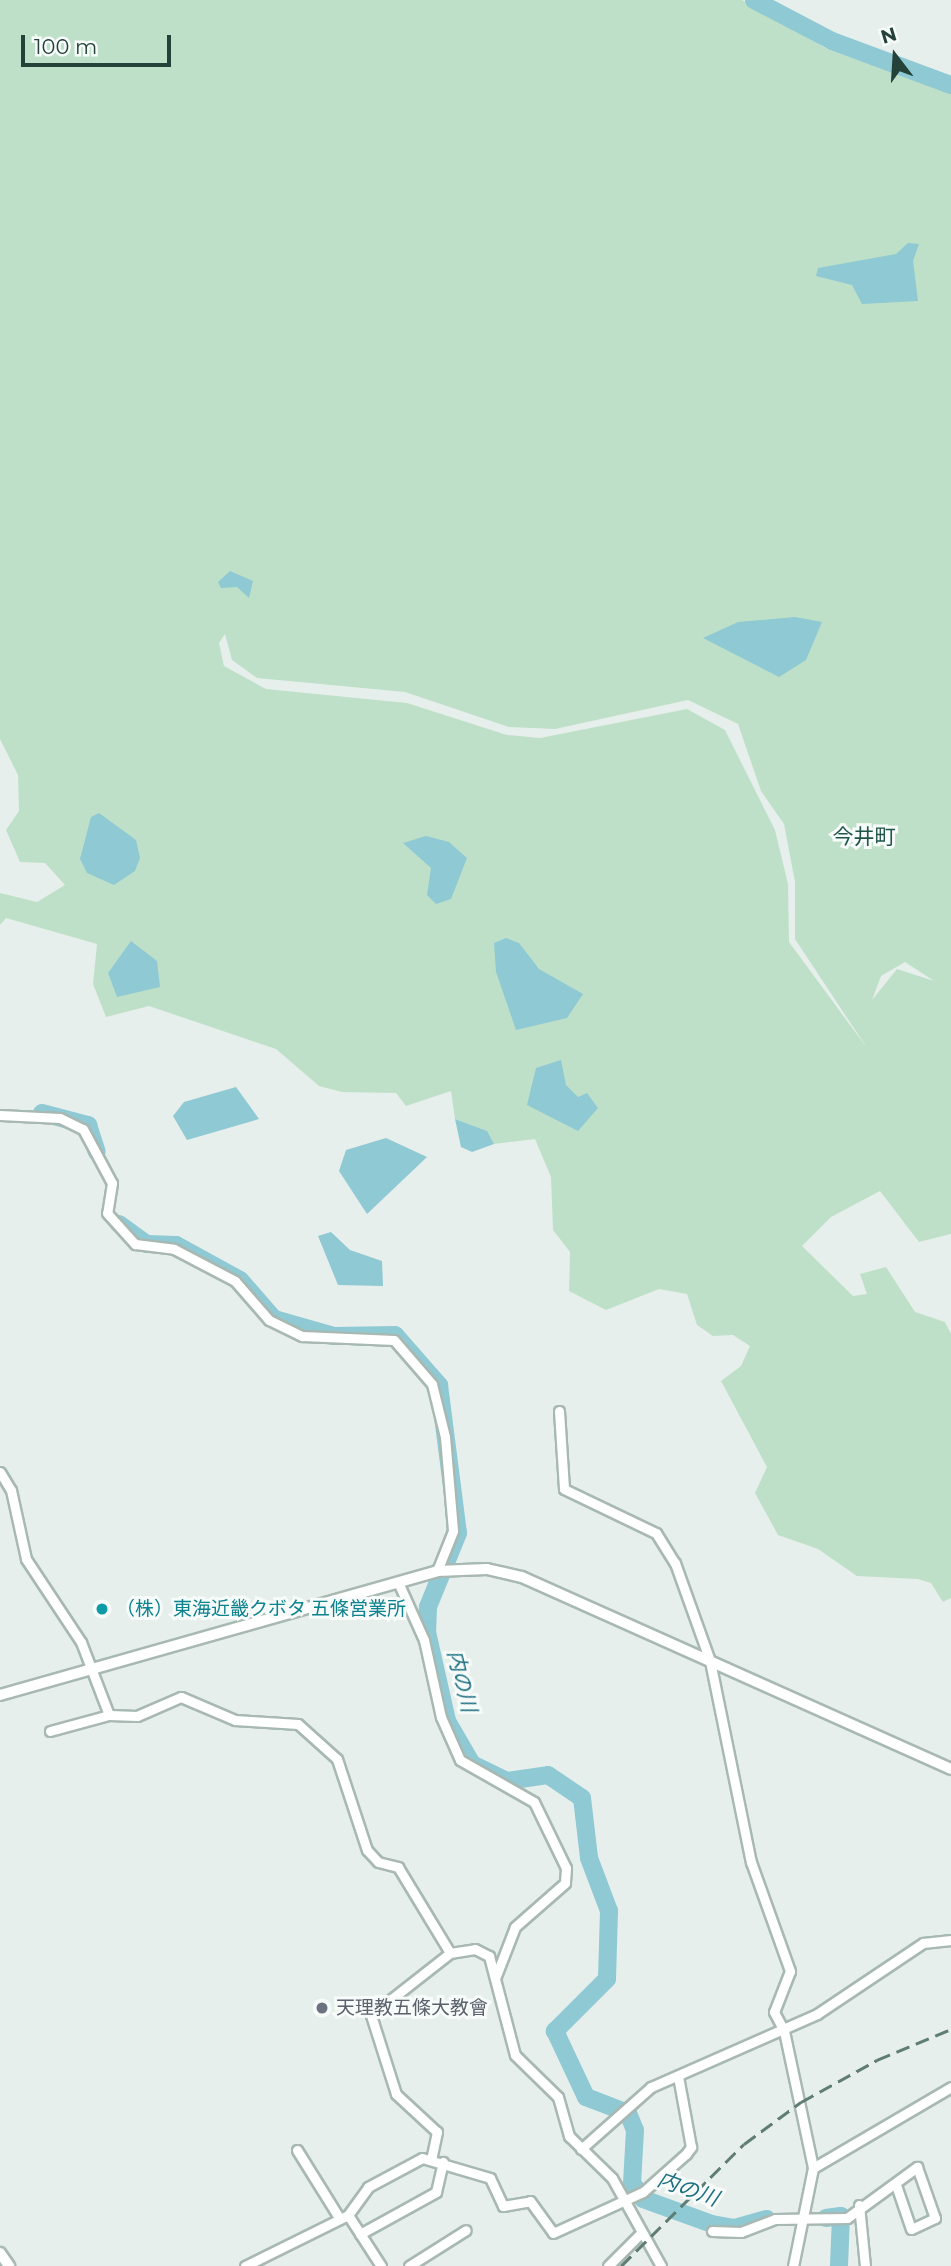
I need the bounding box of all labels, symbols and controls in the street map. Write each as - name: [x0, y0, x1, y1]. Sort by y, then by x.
- scale bar: [24, 21, 175, 65]
- north arrow: [860, 21, 930, 91]
- text: N: [878, 22, 899, 49]
- text: 100 m: [34, 34, 97, 59]
- district label: 今井町: [833, 824, 895, 850]
- place label: （株）東海近畿クボタ 五條営業所: [116, 1598, 406, 1620]
- marker: （株）東海近畿クボタ 五條営業所: [94, 1601, 110, 1617]
- water label: 内の川: [442, 1647, 482, 1715]
- place label: 天理教五條大教會: [336, 1997, 488, 2019]
- marker: 天理教五條大教會: [314, 2000, 330, 2016]
- water label: 内の川: [654, 2166, 722, 2212]

